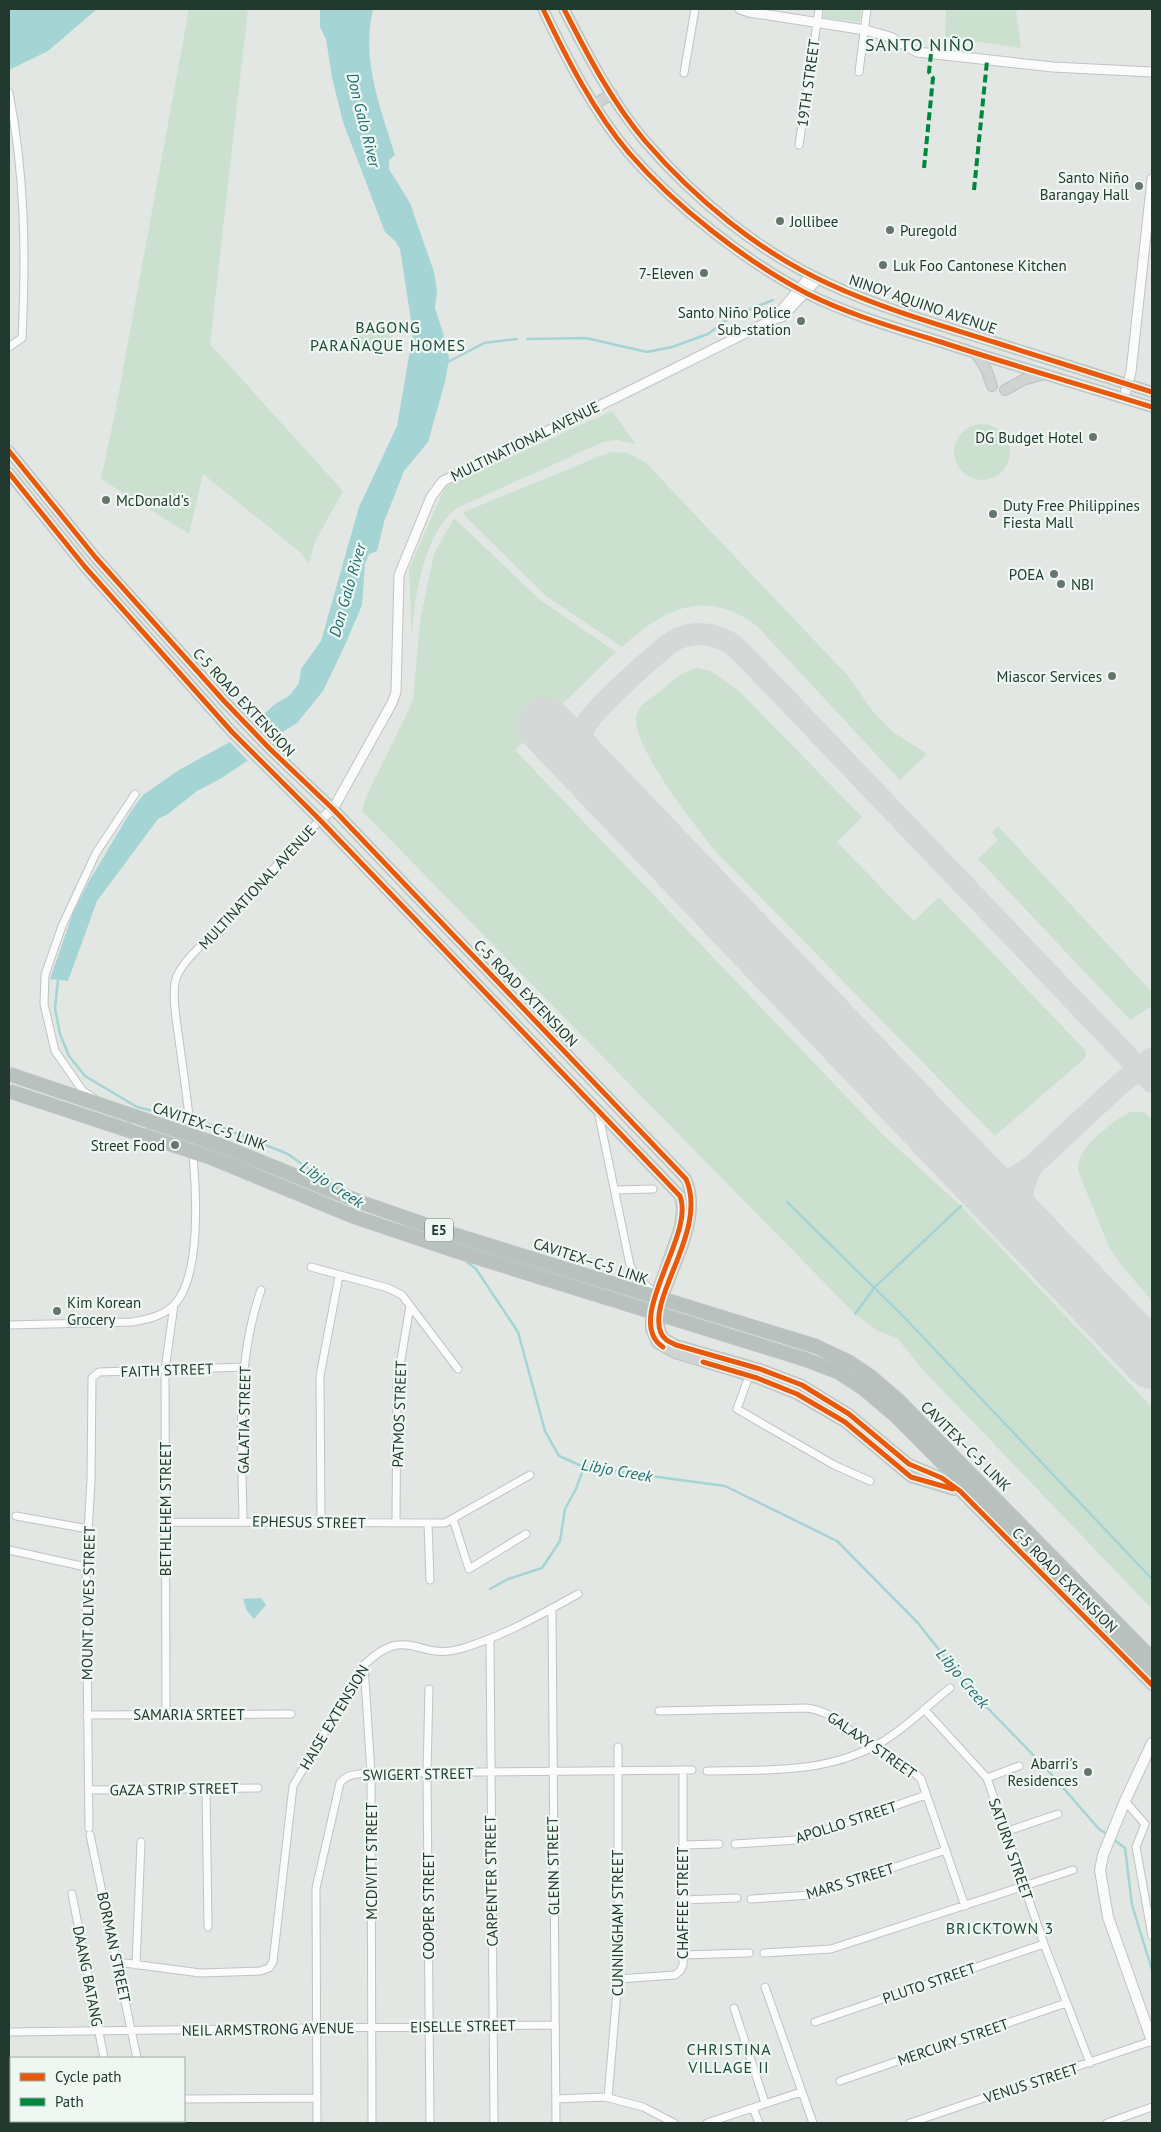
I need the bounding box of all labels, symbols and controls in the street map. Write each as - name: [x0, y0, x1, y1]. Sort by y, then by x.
- district label: SANTO NIÑO: [865, 33, 975, 56]
- street label: 19TH STREET: [792, 37, 824, 128]
- water label: Don Galo River: [343, 71, 386, 171]
- place label: Santo Niño Barangay Hall: [1040, 168, 1130, 204]
- marker: Santo Niño Barangay Hall: [1133, 180, 1145, 192]
- place label: Jollibee: [789, 212, 838, 231]
- marker: Jollibee: [774, 215, 786, 227]
- place label: Puregold: [900, 221, 957, 240]
- marker: Puregold: [884, 224, 896, 236]
- place label: Luk Foo Cantonese Kitchen: [893, 256, 1067, 275]
- marker: Luk Foo Cantonese Kitchen: [877, 259, 889, 271]
- place label: 7-Eleven: [639, 264, 694, 283]
- marker: 7-Eleven: [698, 267, 710, 279]
- street label: NINOY AQUINO AVENUE: [847, 270, 999, 338]
- place label: Santo Niño Police Sub-station: [678, 303, 791, 339]
- marker: Santo Niño Police Sub-station: [795, 315, 807, 327]
- district label: BAGONG PARAÑAQUE HOMES: [310, 317, 466, 355]
- street label: MULTINATIONAL AVENUE: [448, 397, 602, 485]
- place label: DG Budget Hotel: [975, 428, 1084, 447]
- marker: DG Budget Hotel: [1087, 431, 1099, 443]
- place label: McDonald's: [116, 491, 189, 510]
- marker: McDonald's: [100, 494, 112, 506]
- place label: Duty Free Philippines Fiesta Mall: [1003, 496, 1140, 532]
- marker: Duty Free Philippines Fiesta Mall: [987, 508, 999, 520]
- water label: Don Galo River: [324, 539, 370, 639]
- place label: POEA: [1009, 565, 1044, 584]
- marker: POEA: [1048, 568, 1060, 580]
- place label: NBI: [1071, 575, 1094, 594]
- marker: NBI: [1055, 578, 1067, 590]
- street label: C-5 ROAD EXTENSION: [189, 644, 299, 760]
- place label: Miascor Services: [997, 667, 1102, 686]
- marker: Miascor Services: [1106, 670, 1118, 682]
- street label: MULTINATIONAL AVENUE: [194, 821, 320, 953]
- street label: C-5 ROAD EXTENSION: [470, 935, 582, 1051]
- street label: CAVITEX–C-5 LINK: [150, 1098, 270, 1154]
- place label: Street Food: [91, 1136, 165, 1155]
- marker: Street Food: [169, 1139, 181, 1151]
- water label: Libjo Creek: [296, 1156, 368, 1212]
- road number: E5: [425, 1218, 453, 1242]
- street label: CAVITEX–C-5 LINK: [531, 1233, 651, 1289]
- place label: Kim Korean Grocery: [67, 1293, 141, 1329]
- marker: Kim Korean Grocery: [51, 1305, 63, 1317]
- street label: FAITH STREET: [120, 1359, 214, 1381]
- street label: PATMOS STREET: [388, 1359, 410, 1468]
- street label: GALATIA STREET: [234, 1365, 254, 1474]
- street label: CAVITEX–C-5 LINK: [917, 1397, 1015, 1495]
- street label: BETHLEHEM STREET: [156, 1441, 175, 1576]
- water label: Libjo Creek: [580, 1454, 655, 1486]
- street label: EPHESUS STREET: [252, 1512, 367, 1533]
- street label: C-5 ROAD EXTENSION: [1008, 1523, 1122, 1637]
- street label: MOUNT OLIVES STREET: [77, 1525, 99, 1680]
- water label: Libjo Creek: [932, 1644, 994, 1713]
- street label: HAISE EXTENSION: [295, 1661, 373, 1773]
- street label: SAMARIA SRTEET: [133, 1705, 245, 1724]
- street label: GALAXY STREET: [824, 1707, 921, 1783]
- place label: Abarri's Residences: [1008, 1754, 1078, 1790]
- street label: SWIGERT STREET: [362, 1764, 474, 1784]
- marker: Abarri's Residences: [1082, 1766, 1094, 1778]
- street label: GAZA STRIP STREET: [109, 1778, 239, 1800]
- street label: APOLLO STREET: [793, 1796, 900, 1847]
- street label: SATURN STREET: [985, 1796, 1038, 1903]
- street label: MCDIVITT STREET: [362, 1802, 381, 1920]
- street label: CARPENTER STREET: [480, 1815, 502, 1947]
- street label: GLENN STREET: [543, 1816, 563, 1916]
- street label: CHAFFEE STREET: [673, 1846, 692, 1959]
- street label: CUNNINGHAM STREET: [608, 1849, 627, 1996]
- street label: COOPER STREET: [419, 1851, 438, 1960]
- street label: MARS STREET: [804, 1858, 897, 1903]
- street label: BORMAN STREET: [93, 1890, 135, 2005]
- district label: BRICKTOWN 3: [946, 1918, 1054, 1938]
- street label: DAANG BATANG: [69, 1924, 107, 2028]
- street label: PLUTO STREET: [880, 1958, 979, 2008]
- street label: MERCURY STREET: [895, 2014, 1012, 2070]
- street label: EISELLE STREET: [410, 2016, 517, 2036]
- street label: NEIL ARMSTRONG AVENUE: [181, 2018, 355, 2040]
- district label: CHRISTINA VILLAGE II: [686, 2039, 772, 2077]
- legend: [10, 2057, 185, 2122]
- street label: VENUS STREET: [980, 2059, 1081, 2107]
- text: Cycle path: [55, 2067, 121, 2086]
- text: Path: [55, 2092, 84, 2111]

